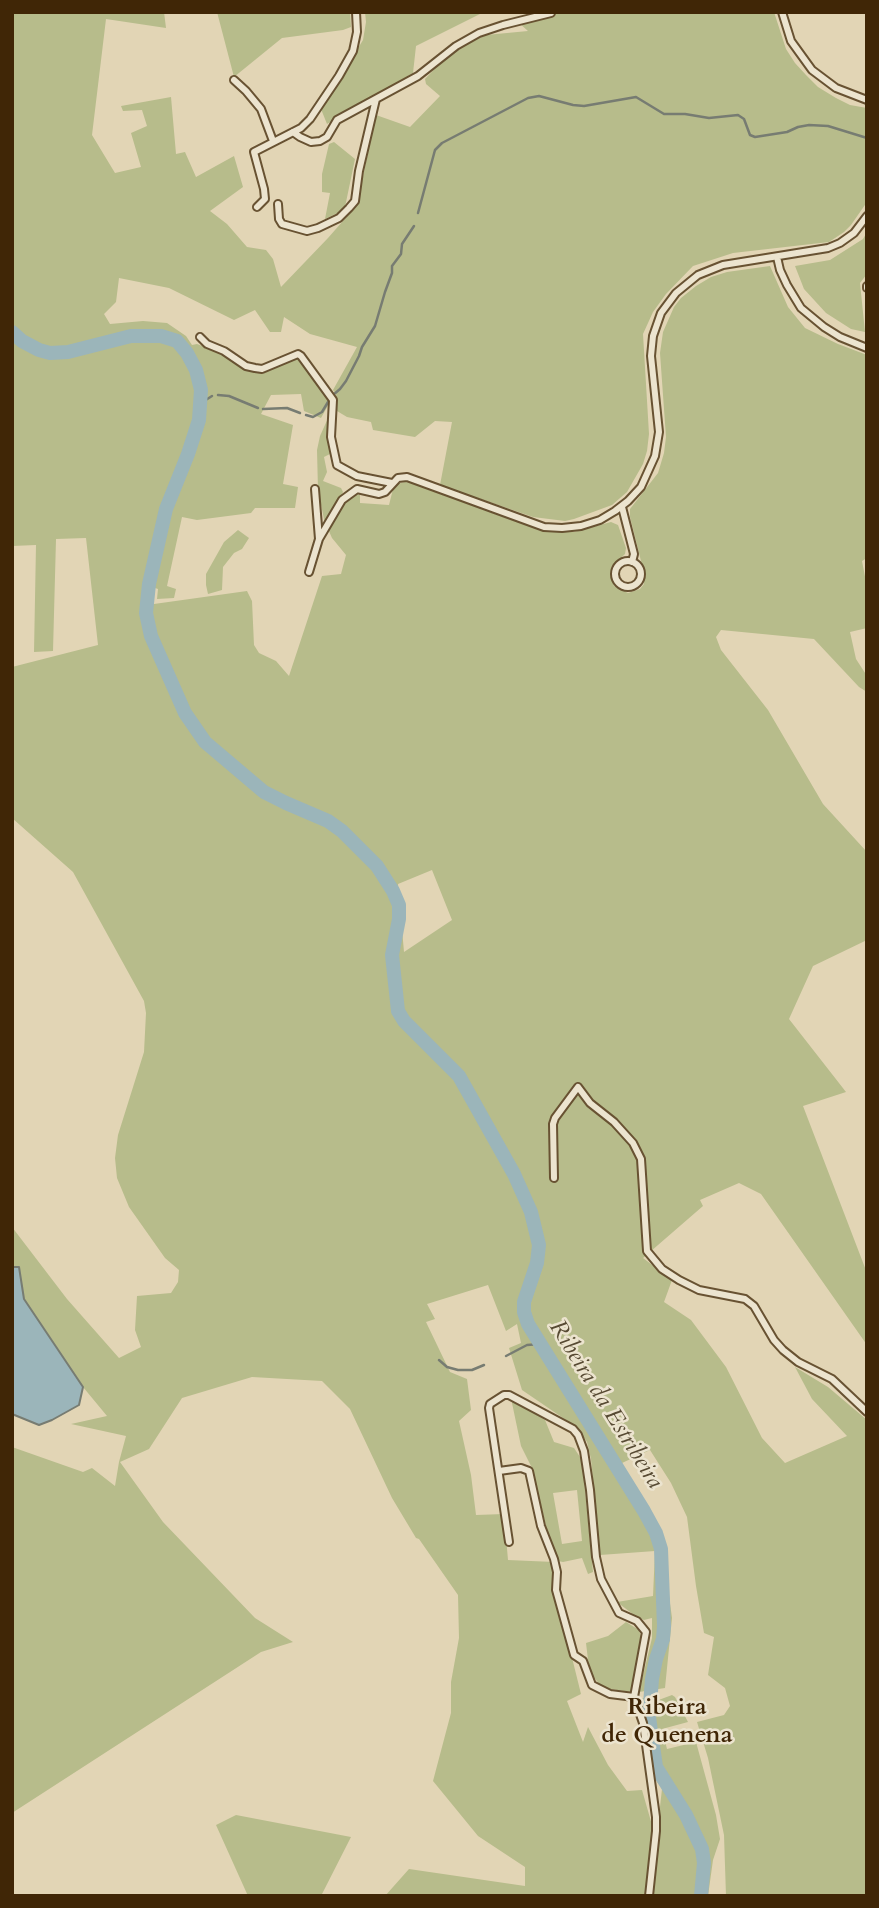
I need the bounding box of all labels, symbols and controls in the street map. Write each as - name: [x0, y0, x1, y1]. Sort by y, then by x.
- water label: Ribeira da Estribeira: [542, 1316, 668, 1494]
- district label: Ribeira de Quenena: [601, 1694, 733, 1750]

